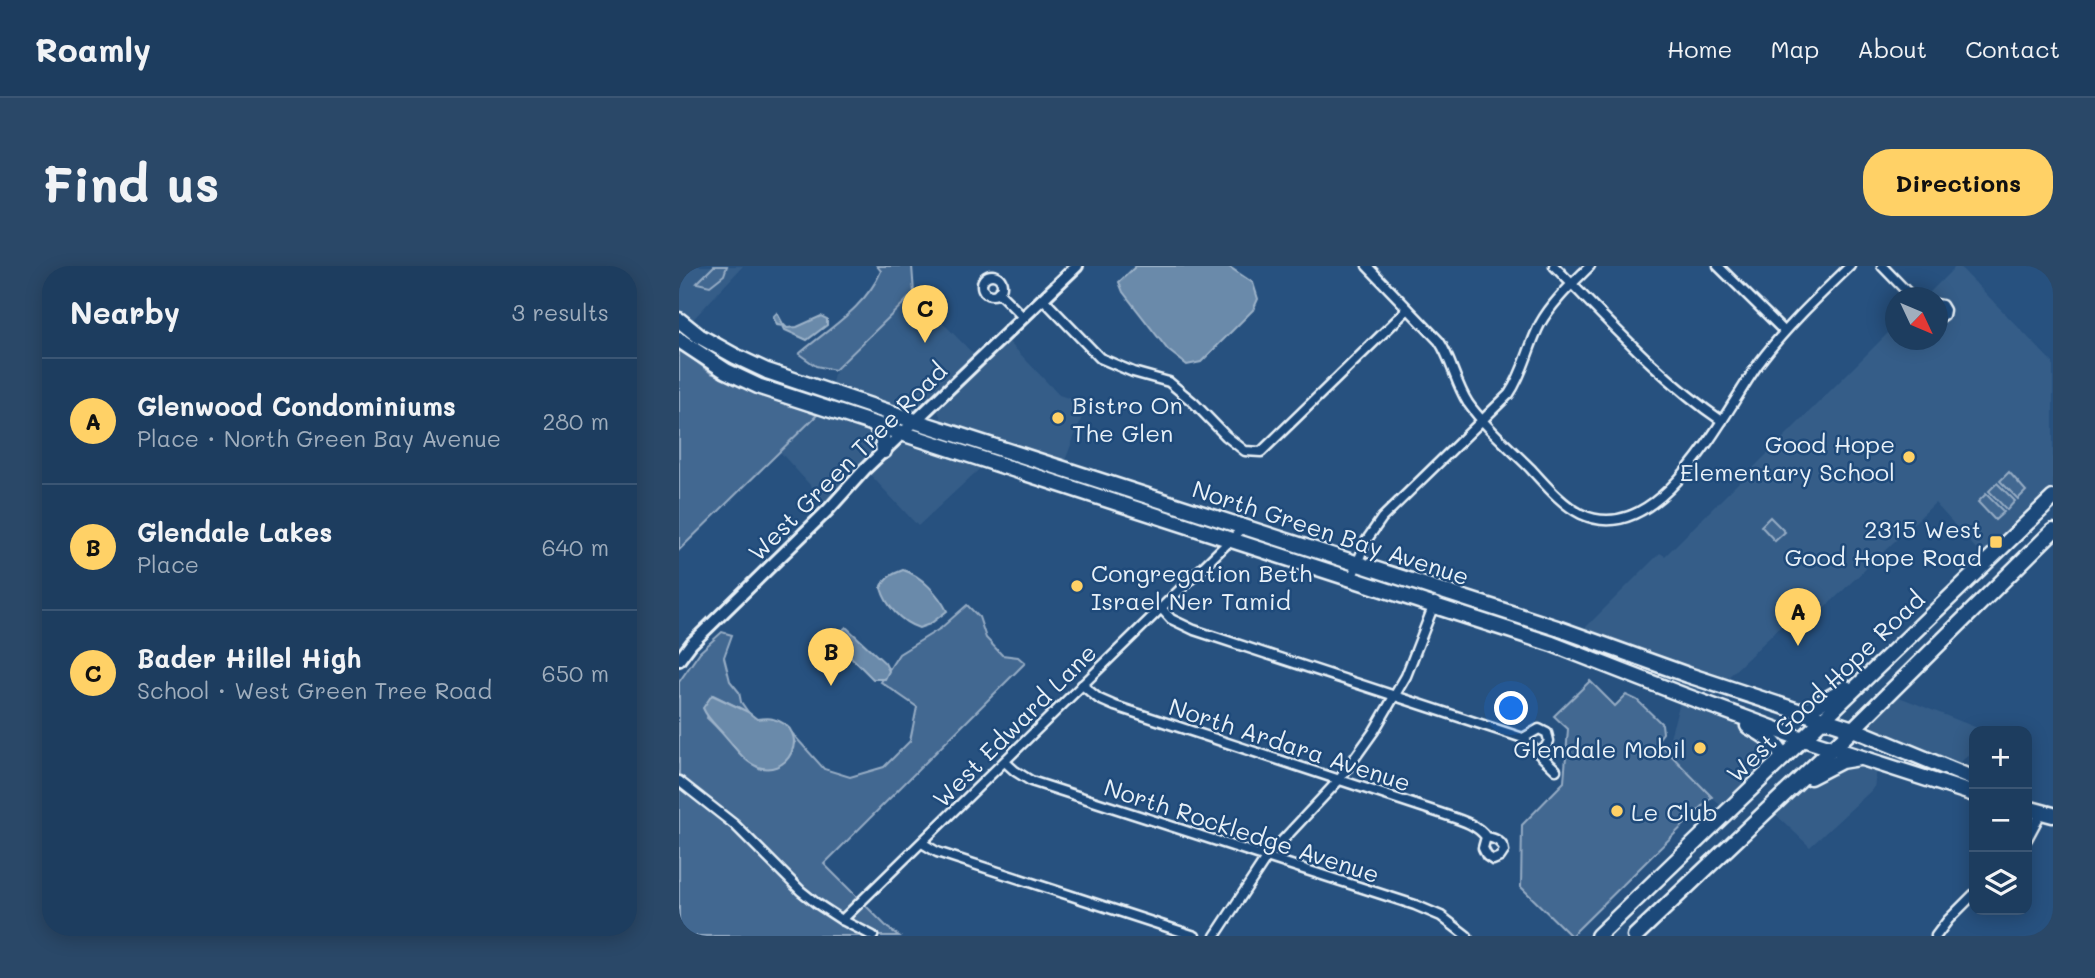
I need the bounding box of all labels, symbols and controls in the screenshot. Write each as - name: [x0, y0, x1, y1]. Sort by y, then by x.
- text: Roamly: [35, 27, 151, 70]
- text: Home: [1667, 33, 1732, 64]
- text: Map: [1770, 33, 1819, 64]
- text: About: [1857, 33, 1927, 64]
- text: Contact: [1965, 33, 2060, 64]
- button: Directions: [1863, 149, 2053, 216]
- text: Find us: [42, 151, 220, 214]
- pin: C: [902, 285, 948, 343]
- north arrow: [1885, 287, 1948, 350]
- text: Nearby: [70, 292, 180, 332]
- text: 3 results: [512, 297, 609, 327]
- street label: West Green Tree Road: [741, 355, 953, 567]
- text: Glenwood Condominiums: [137, 389, 456, 423]
- place label: Bistro On The Glen: [1072, 389, 1183, 448]
- text: A: [85, 406, 101, 436]
- text: 280 m: [542, 406, 609, 436]
- marker: Bistro On The Glen: [1050, 410, 1066, 426]
- text: Place · North Green Bay Avenue: [137, 423, 501, 453]
- place label: Good Hope Elementary School: [1680, 428, 1895, 487]
- marker: Good Hope Elementary School: [1901, 449, 1917, 465]
- street label: North Green Bay Avenue: [1189, 473, 1473, 591]
- place label: 2315 West Good Hope Road: [1784, 513, 1982, 572]
- text: Glendale Lakes: [137, 515, 332, 549]
- text: B: [85, 532, 101, 562]
- text: 640 m: [542, 532, 609, 562]
- marker: 2315 West Good Hope Road: [1988, 534, 2004, 550]
- text: Place: [137, 549, 199, 579]
- place label: Congregation Beth Israel Ner Tamid: [1091, 557, 1312, 616]
- marker: Congregation Beth Israel Ner Tamid: [1069, 578, 1085, 594]
- street label: West Good Hope Road: [1719, 583, 1931, 789]
- pin: A: [1775, 588, 1821, 646]
- pin: B: [808, 628, 854, 686]
- street label: West Edward Lane: [926, 637, 1102, 813]
- text: Bader Hillel High: [137, 641, 361, 675]
- text: C: [84, 658, 102, 688]
- text: 650 m: [542, 658, 609, 688]
- text: School · West Green Tree Road: [137, 675, 492, 705]
- street label: North Ardara Avenue: [1165, 690, 1415, 798]
- your location: [1494, 691, 1528, 725]
- map controls: [1969, 726, 2032, 915]
- button: +: [1969, 726, 2032, 789]
- place label: Glendale Mobil: [1513, 733, 1686, 764]
- marker: Glendale Mobil: [1692, 740, 1708, 756]
- street label: North Rockledge Avenue: [1100, 771, 1384, 889]
- button: −: [1969, 789, 2032, 852]
- place label: Le Club: [1631, 796, 1718, 827]
- marker: Le Club: [1609, 803, 1625, 819]
- button: layers: [1969, 852, 2032, 915]

